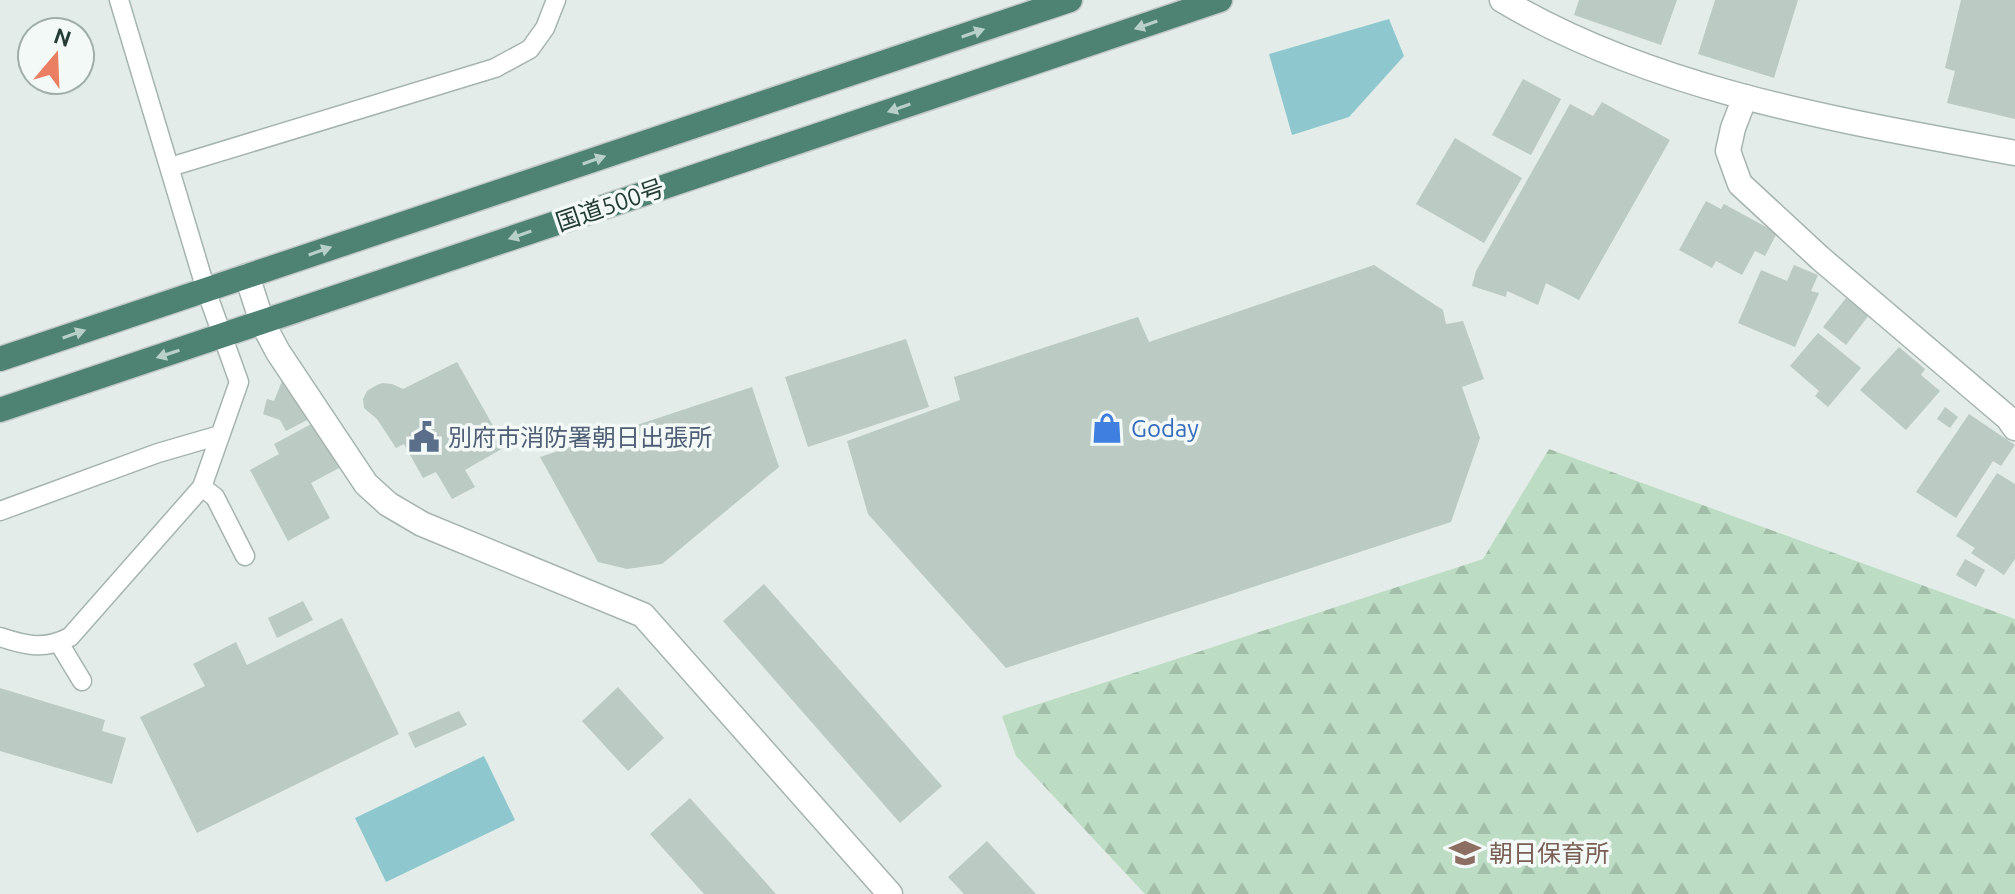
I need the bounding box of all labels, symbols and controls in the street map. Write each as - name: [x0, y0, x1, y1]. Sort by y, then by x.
- north arrow: [16, 16, 96, 96]
- one-way arrow: [1134, 19, 1158, 31]
- text: N: [51, 22, 75, 51]
- one-way arrow: [961, 26, 985, 38]
- one-way arrow: [887, 102, 911, 114]
- one-way arrow: [582, 153, 606, 165]
- street label: 国道500号: [552, 174, 668, 236]
- one-way arrow: [508, 230, 532, 242]
- one-way arrow: [309, 245, 333, 257]
- one-way arrow: [62, 327, 86, 339]
- one-way arrow: [156, 349, 180, 361]
- shop icon: Goday: [1090, 411, 1124, 445]
- place label: Goday: [1131, 415, 1199, 442]
- public building icon: 別府市消防署朝日出張所: [407, 420, 441, 454]
- place label: 別府市消防署朝日出張所: [448, 424, 712, 451]
- school or university icon: 朝日保育所: [1448, 836, 1482, 870]
- place label: 朝日保育所: [1489, 840, 1609, 867]

